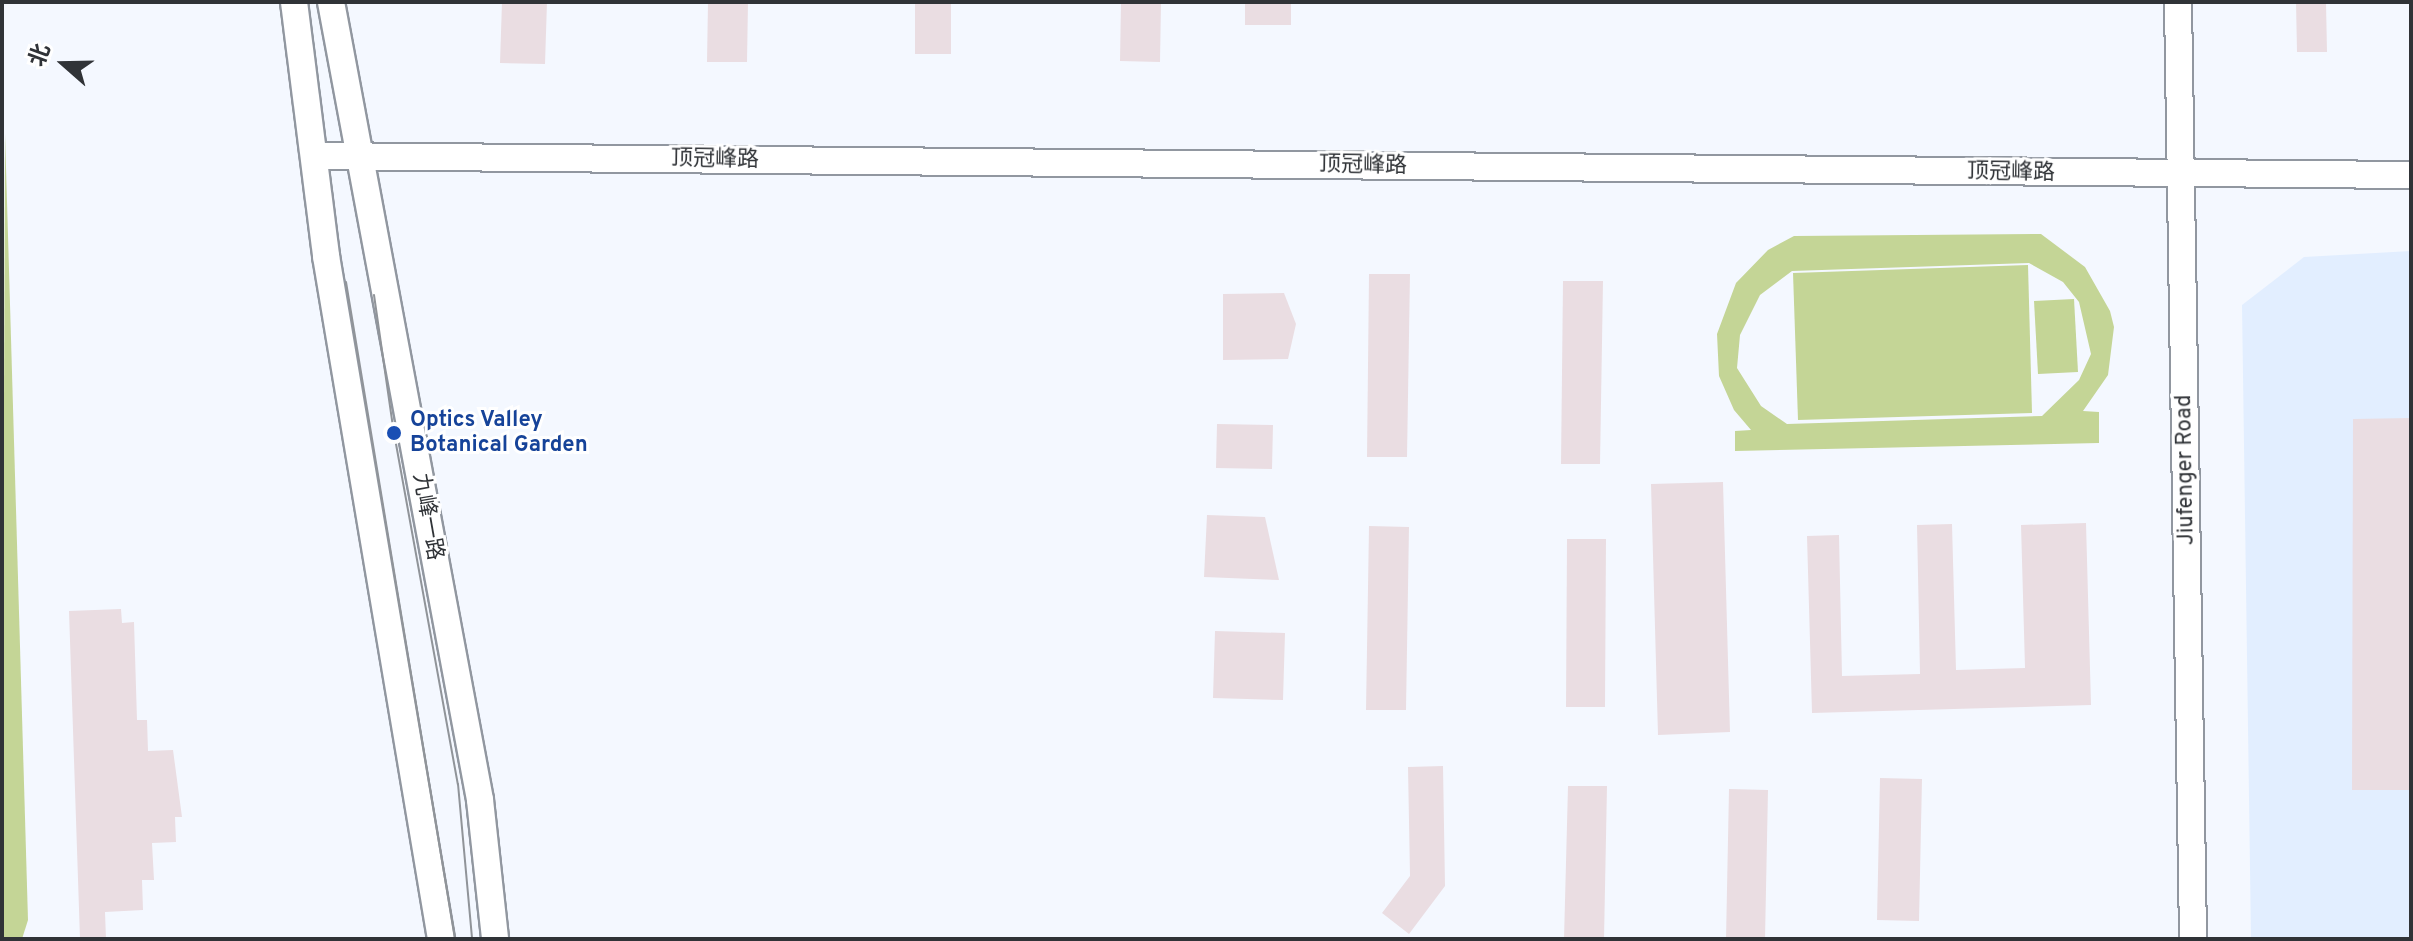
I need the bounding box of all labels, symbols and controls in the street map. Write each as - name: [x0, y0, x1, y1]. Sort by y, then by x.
- north arrow: [24, 24, 104, 104]
- text: 北: [25, 41, 57, 71]
- street label: 顶冠峰路: [671, 146, 759, 174]
- street label: 顶冠峰路: [1319, 152, 1407, 180]
- street label: 顶冠峰路: [1967, 159, 2055, 187]
- street label: Jiufenger Road: [2171, 395, 2201, 545]
- place label: Optics Valley Botanical Garden: [410, 407, 588, 458]
- marker: Optics Valley Botanical Garden: [385, 424, 403, 442]
- street label: 九峰一路: [406, 471, 448, 563]

